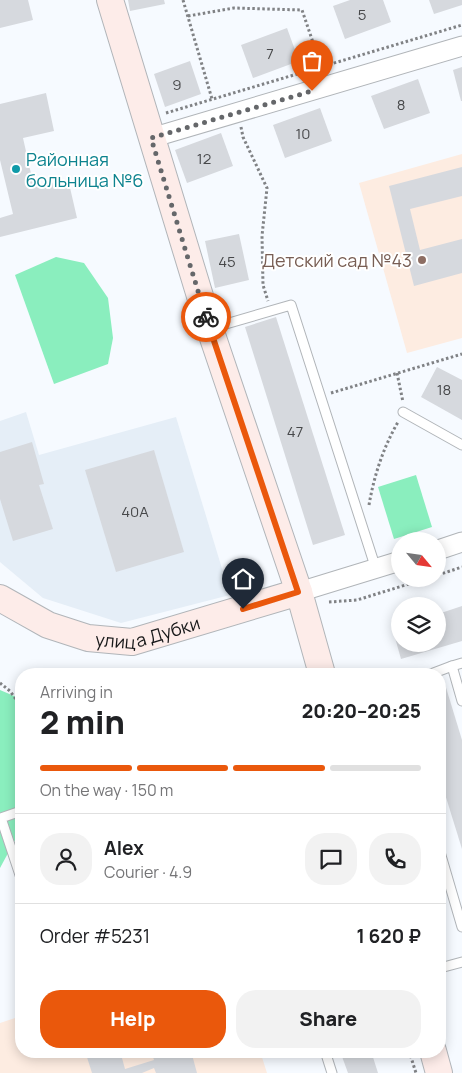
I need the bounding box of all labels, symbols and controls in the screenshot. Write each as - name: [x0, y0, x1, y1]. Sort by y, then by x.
- house number: 5: [358, 4, 366, 25]
- pin: [291, 40, 333, 91]
- house number: 7: [266, 43, 274, 64]
- icon: bag: [298, 47, 326, 75]
- house number: 9: [172, 74, 182, 95]
- house number: 8: [397, 94, 405, 115]
- house number: 10: [296, 123, 311, 144]
- place label: Районная больница №6: [26, 147, 144, 192]
- house number: 12: [197, 148, 211, 169]
- marker: Районная больница №6: [10, 163, 22, 175]
- place label: Детский сад №43: [262, 248, 412, 272]
- house number: 45: [218, 251, 236, 272]
- marker: Детский сад №43: [416, 254, 428, 266]
- courier: [181, 292, 231, 342]
- icon: bike: [192, 303, 220, 331]
- house number: 18: [437, 379, 451, 400]
- house number: 47: [287, 421, 303, 442]
- house number: 40А: [121, 501, 149, 522]
- north arrow: [391, 532, 446, 588]
- map controls: [391, 532, 446, 652]
- pin: [222, 558, 264, 609]
- icon: home: [229, 565, 257, 593]
- button: layers: [391, 597, 446, 652]
- street label: улица Дубки: [94, 610, 203, 654]
- text: Arriving in: [40, 681, 113, 703]
- text: 20:20–20:25: [302, 698, 421, 724]
- text: 2 min: [40, 700, 125, 744]
- text: On the way · 150 m: [40, 779, 173, 801]
- button: person: [40, 833, 92, 885]
- button: chat: [305, 833, 357, 885]
- button: phone: [369, 833, 421, 885]
- text: Alex: [104, 835, 144, 861]
- text: Courier · 4.9: [104, 861, 192, 883]
- text: Order #5231: [40, 923, 150, 949]
- text: 1 620 ₽: [356, 923, 421, 949]
- button: Help: [40, 990, 226, 1048]
- button: Share: [236, 990, 421, 1048]

